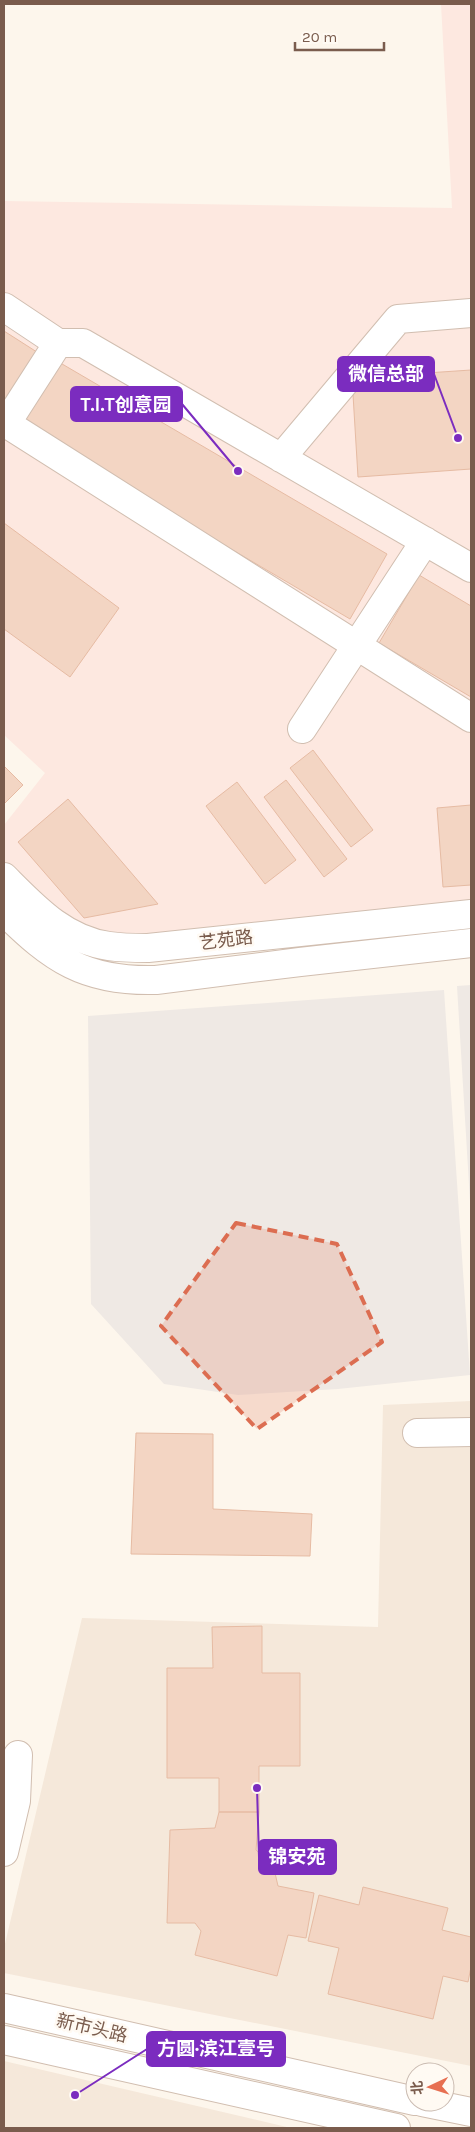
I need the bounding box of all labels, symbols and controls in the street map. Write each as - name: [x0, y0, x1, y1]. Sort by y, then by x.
- scale bar: [295, 20, 384, 52]
- text: 20 m: [302, 28, 337, 46]
- callout: 微信总部: [338, 357, 434, 391]
- text: 微信总部: [348, 363, 424, 385]
- callout: T.I.T创意园: [71, 387, 182, 421]
- text: T.I.T创意园: [80, 394, 172, 416]
- street label: 艺苑路: [198, 926, 254, 954]
- callout: 锦安苑: [259, 1840, 336, 1874]
- text: 锦安苑: [268, 1846, 326, 1868]
- street label: 新市头路: [54, 2009, 130, 2047]
- callout: 方圆·滨江壹号: [147, 2032, 285, 2066]
- text: 方圆·滨江壹号: [157, 2038, 275, 2060]
- north arrow: [405, 2062, 455, 2112]
- text: 北: [409, 2080, 426, 2095]

